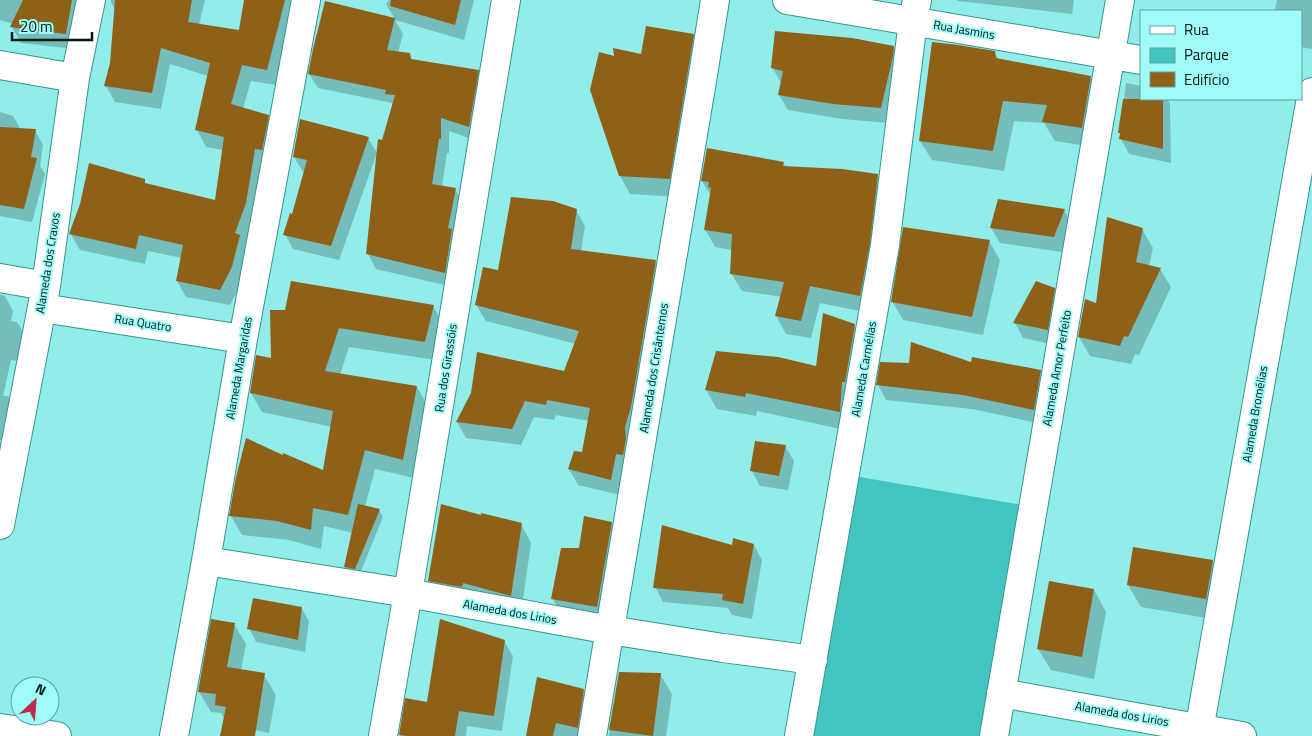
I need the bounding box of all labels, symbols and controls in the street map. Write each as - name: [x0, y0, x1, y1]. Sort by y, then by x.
- scale bar: [12, 10, 92, 42]
- legend: [1140, 10, 1302, 100]
- text: 20 m: [20, 15, 53, 38]
- street label: Rua Jasmins: [932, 15, 997, 44]
- text: Rua: [1184, 18, 1209, 41]
- text: Parque: [1184, 43, 1229, 66]
- text: Edifício: [1184, 68, 1229, 91]
- street label: Alameda dos Cravos: [30, 211, 65, 315]
- street label: Alameda dos Crisântemos: [634, 301, 673, 434]
- street label: Alameda Amor Perfeito: [1037, 308, 1076, 428]
- street label: Rua Quatro: [113, 309, 173, 336]
- street label: Alameda Margaridas: [220, 315, 257, 421]
- street label: Alameda Carmélias: [846, 319, 881, 418]
- street label: Rua dos Girassóis: [429, 322, 462, 413]
- street label: Alameda Bromélias: [1237, 364, 1272, 464]
- street label: Alameda dos Lirios: [462, 594, 559, 629]
- north arrow: [10, 676, 60, 726]
- text: N: [32, 677, 50, 700]
- street label: Alameda dos Lirios: [1074, 696, 1171, 731]

